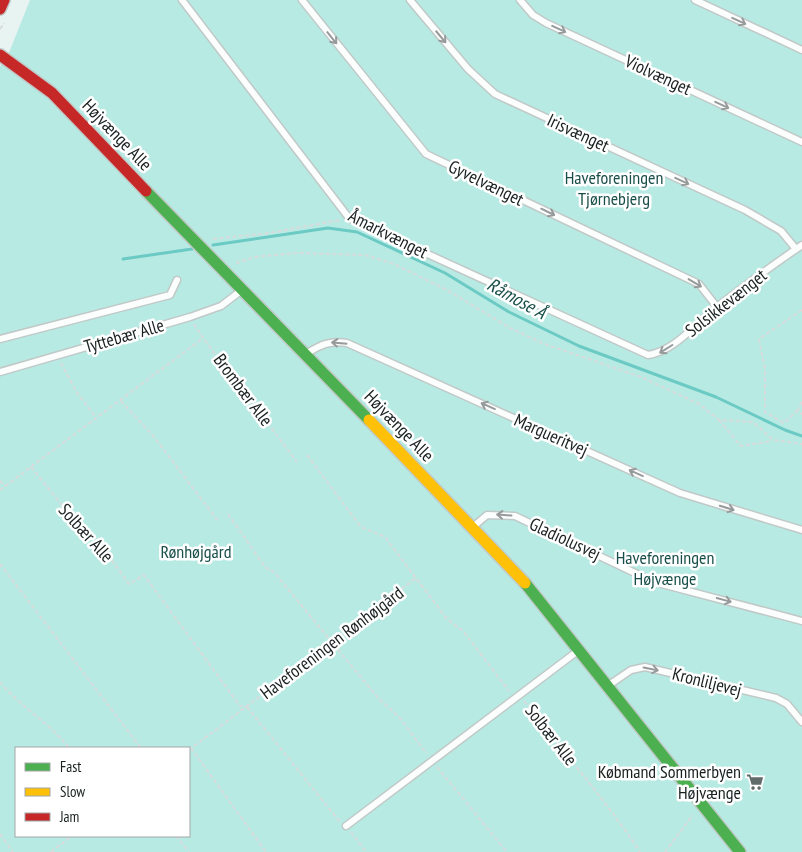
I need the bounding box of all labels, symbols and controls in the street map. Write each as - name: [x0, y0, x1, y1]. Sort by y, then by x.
- one-way arrow: [731, 16, 746, 26]
- one-way arrow: [551, 24, 566, 34]
- one-way arrow: [436, 30, 447, 43]
- one-way arrow: [326, 31, 337, 44]
- street label: Violvænget: [620, 49, 695, 100]
- street label: Højvænge Alle: [78, 94, 157, 175]
- one-way arrow: [714, 101, 729, 110]
- street label: Irisvænget: [544, 108, 613, 157]
- street label: Gyvelvænget: [445, 154, 528, 211]
- park label: Haveforeningen Tjørnebjerg: [565, 166, 663, 210]
- one-way arrow: [674, 176, 689, 186]
- street label: Åmarkvænget: [345, 204, 432, 263]
- one-way arrow: [541, 208, 556, 218]
- street label: Solsikkevænget: [680, 264, 771, 342]
- water label: Råmose Å: [483, 272, 553, 325]
- one-way arrow: [687, 279, 701, 289]
- street label: Tyttebær Alle: [81, 313, 167, 358]
- one-way arrow: [332, 338, 348, 347]
- one-way arrow: [659, 344, 673, 354]
- street label: Brombær Alle: [209, 349, 278, 431]
- street label: Højvænge Alle: [360, 385, 439, 466]
- one-way arrow: [481, 401, 496, 411]
- street label: Margueritvej: [511, 408, 592, 461]
- one-way arrow: [629, 468, 644, 478]
- street label: Solbær Alle: [54, 498, 119, 567]
- one-way arrow: [719, 504, 734, 513]
- one-way arrow: [496, 511, 512, 520]
- street label: Gladiolusvej: [526, 512, 605, 565]
- park label: Rønhøjgård: [160, 540, 232, 563]
- park label: Haveforeningen Højvænge: [616, 546, 714, 590]
- street label: Haveforeningen Rønhøjgård: [255, 581, 408, 704]
- one-way arrow: [716, 596, 732, 605]
- street label: Kronliljevej: [670, 662, 744, 701]
- one-way arrow: [643, 664, 659, 674]
- street label: Solbær Alle: [520, 699, 583, 770]
- legend: [15, 747, 190, 837]
- text: Fast: [60, 757, 81, 776]
- place label: Købmand Sommerbyen Højvænge: [598, 760, 741, 804]
- supermarket icon: Købmand Sommerbyen Højvænge: [745, 772, 765, 792]
- text: Slow: [60, 782, 85, 801]
- text: Jam: [59, 807, 79, 826]

